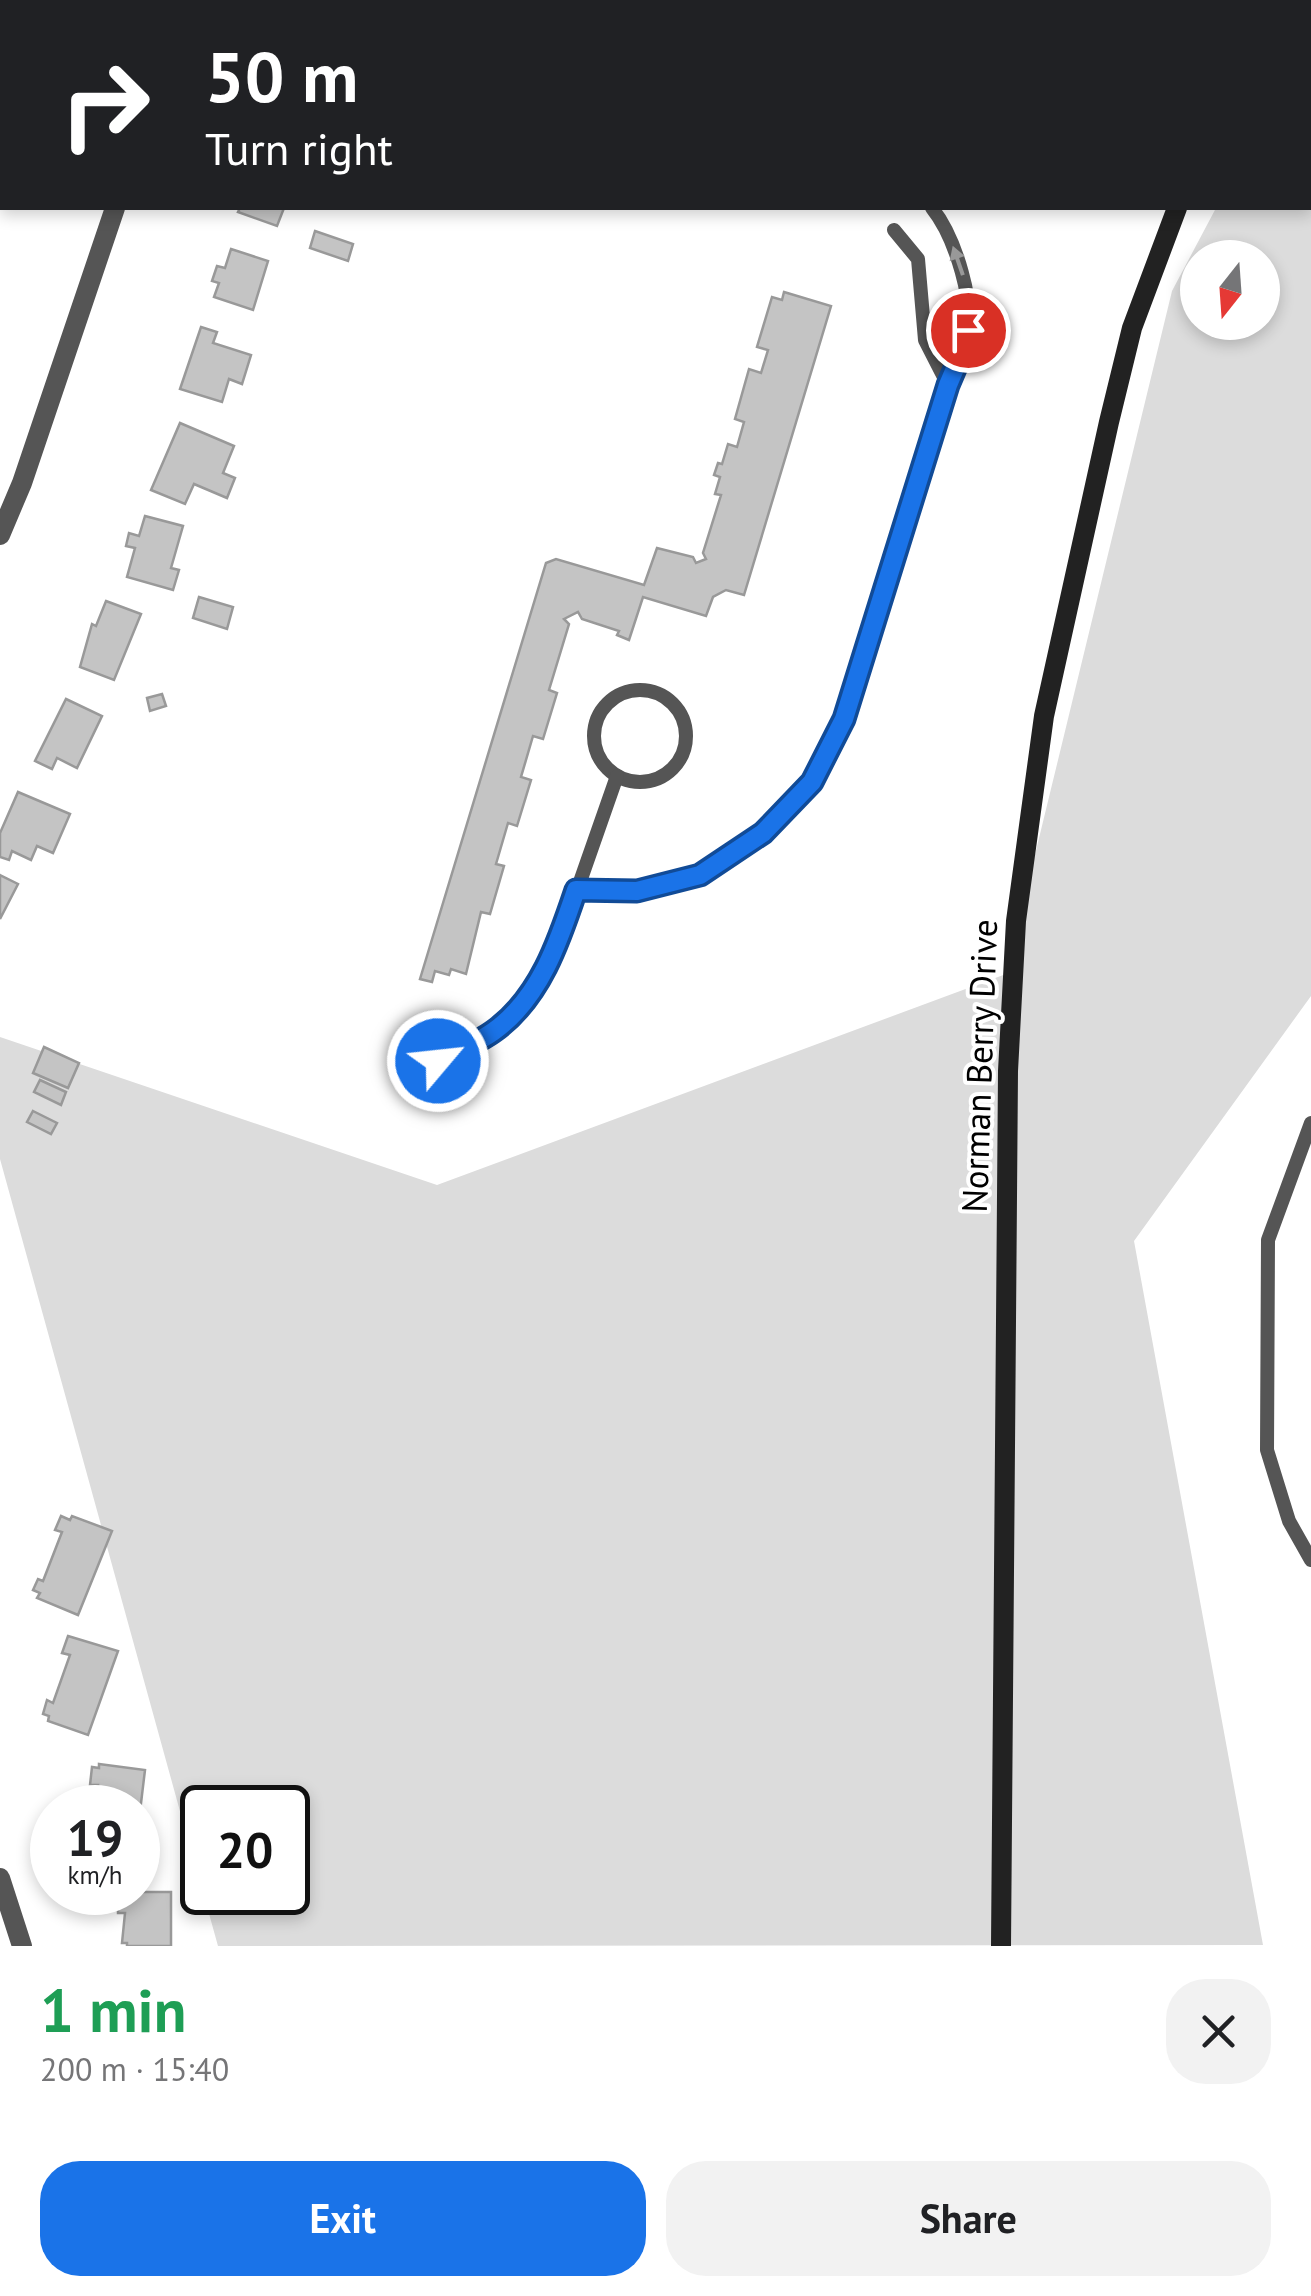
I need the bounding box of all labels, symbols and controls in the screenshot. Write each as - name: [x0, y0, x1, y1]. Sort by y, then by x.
- text: 50 m: [205, 31, 358, 121]
- icon: right: [40, 40, 170, 170]
- text: Turn right: [205, 119, 393, 177]
- north arrow: [1180, 240, 1280, 340]
- map controls: [1180, 240, 1280, 340]
- one-way arrow: [949, 245, 964, 275]
- pin: [926, 288, 1011, 373]
- icon: arrive: [941, 303, 996, 358]
- street label: Norman Berry Drive: [951, 919, 1007, 1213]
- position arrow: [386, 1009, 490, 1113]
- speed limit sign: 20: [180, 1785, 310, 1915]
- text: 19: [67, 1805, 123, 1870]
- text: km/h: [68, 1859, 122, 1891]
- text: 1 min: [40, 1971, 186, 2049]
- button: close: [1166, 1979, 1271, 2084]
- text: 200 m · 15:40: [40, 2048, 229, 2090]
- button: Exit: [40, 2161, 646, 2276]
- button: Share: [666, 2161, 1271, 2276]

